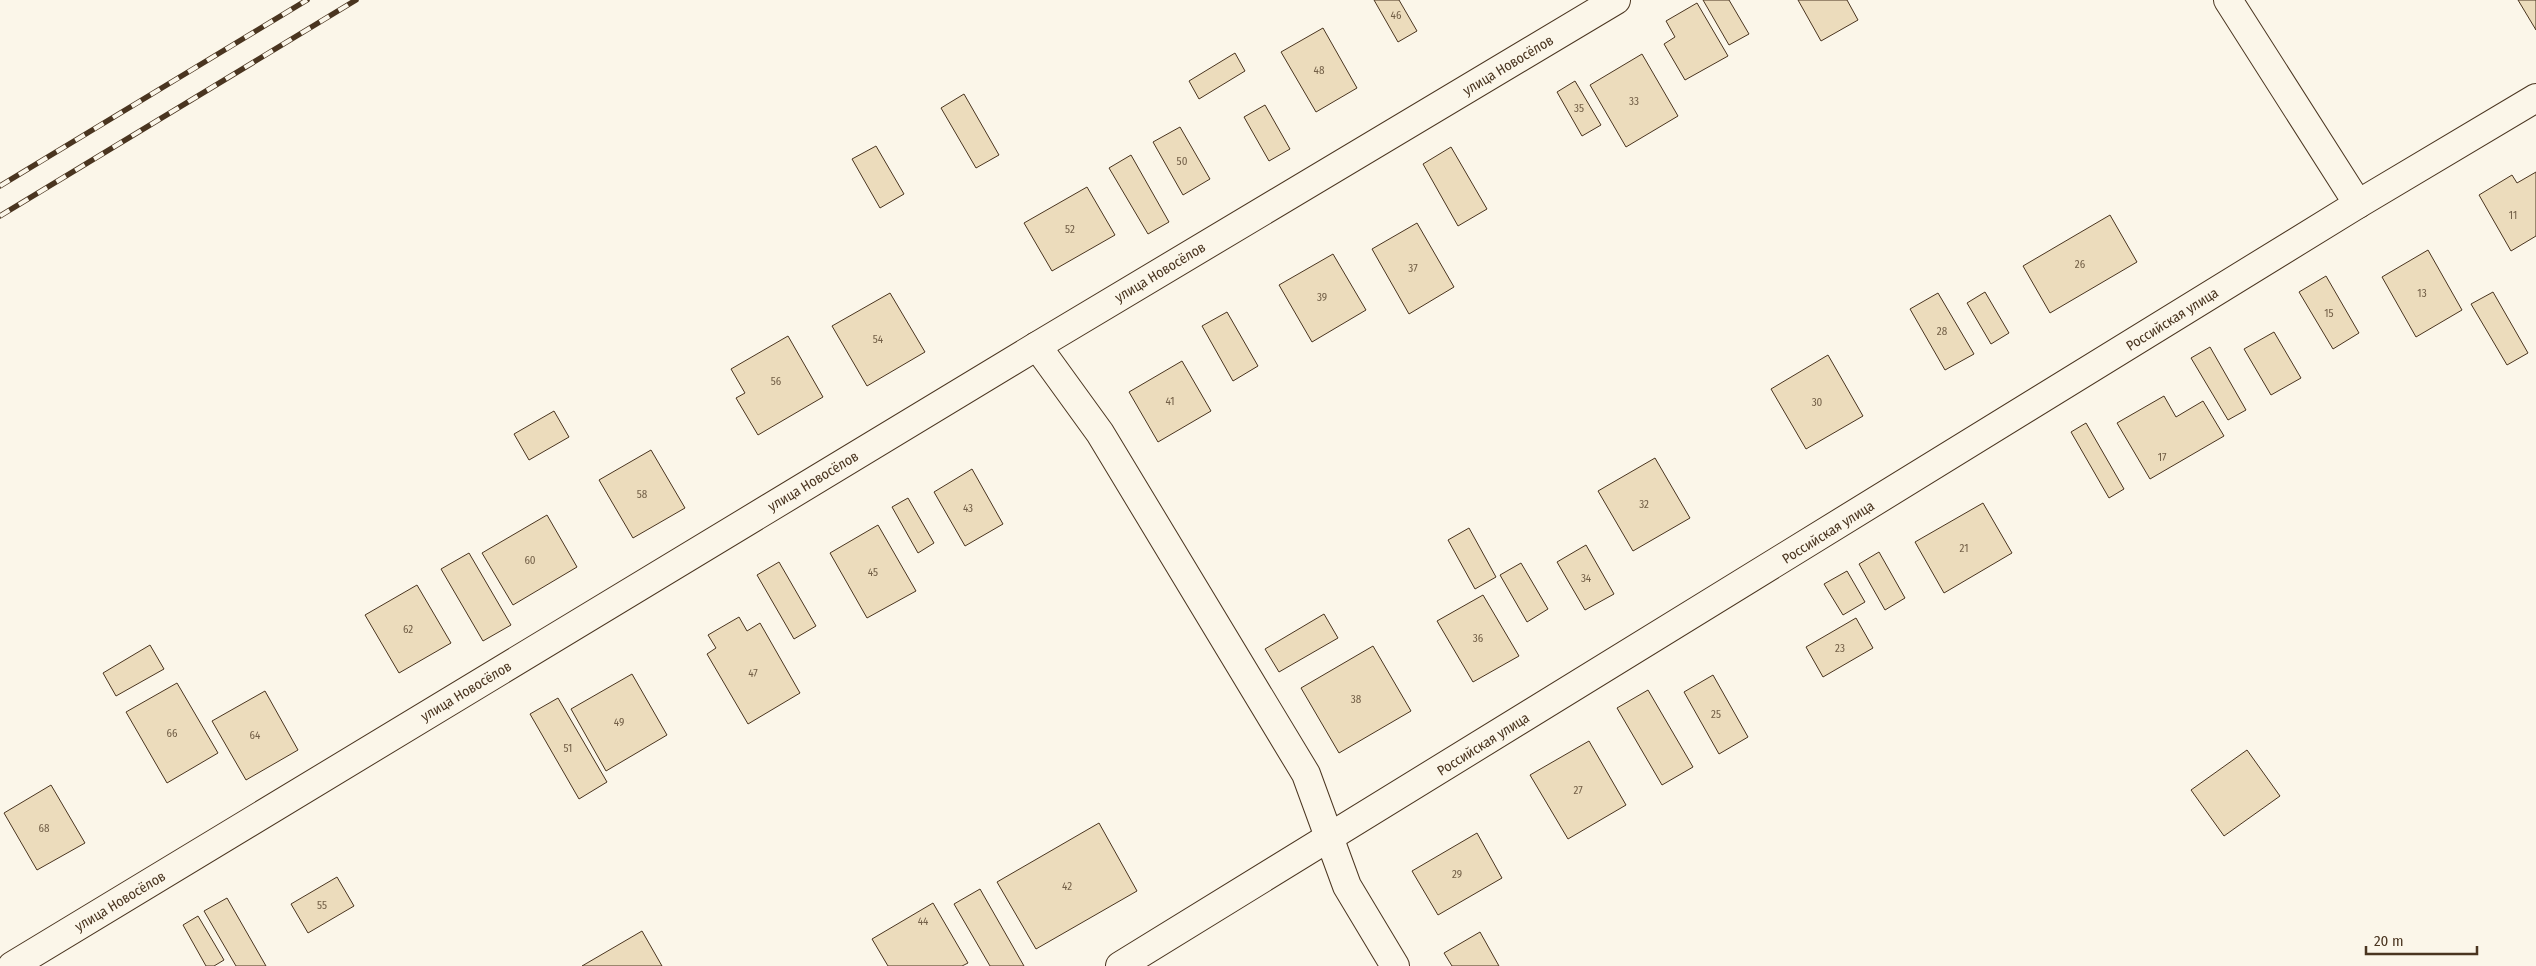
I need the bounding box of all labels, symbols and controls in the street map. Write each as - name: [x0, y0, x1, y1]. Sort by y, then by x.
- house number: 46: [1391, 9, 1402, 22]
- street label: улица Новосёлов: [1460, 32, 1557, 99]
- house number: 48: [1314, 64, 1325, 77]
- house number: 33: [1629, 95, 1639, 108]
- house number: 35: [1574, 102, 1584, 115]
- house number: 50: [1177, 155, 1188, 168]
- house number: 11: [2509, 209, 2517, 222]
- house number: 52: [1065, 223, 1075, 236]
- street label: улица Новосёлов: [1112, 239, 1209, 306]
- house number: 26: [2075, 258, 2086, 271]
- house number: 37: [1408, 262, 1418, 275]
- street label: Российская улица: [2123, 284, 2222, 355]
- house number: 13: [2417, 287, 2427, 300]
- house number: 39: [1317, 291, 1327, 304]
- house number: 15: [2324, 307, 2334, 320]
- house number: 28: [1937, 325, 1948, 338]
- house number: 54: [873, 333, 884, 346]
- house number: 56: [771, 375, 782, 388]
- house number: 41: [1165, 395, 1175, 408]
- house number: 30: [1812, 396, 1823, 409]
- street label: улица Новосёлов: [765, 448, 862, 515]
- house number: 17: [2158, 451, 2167, 464]
- house number: 58: [637, 488, 648, 501]
- street label: Российская улица: [1779, 497, 1878, 568]
- house number: 32: [1639, 498, 1649, 511]
- house number: 43: [963, 502, 973, 515]
- house number: 21: [1960, 542, 1968, 555]
- house number: 60: [524, 554, 536, 567]
- house number: 45: [868, 566, 878, 579]
- house number: 34: [1581, 572, 1592, 585]
- house number: 62: [403, 623, 413, 636]
- house number: 36: [1473, 632, 1484, 645]
- house number: 23: [1835, 642, 1845, 655]
- street label: улица Новосёлов: [418, 658, 515, 725]
- house number: 47: [748, 667, 758, 680]
- house number: 38: [1351, 693, 1362, 706]
- house number: 25: [1711, 708, 1721, 721]
- street label: Российская улица: [1434, 709, 1533, 780]
- house number: 49: [614, 716, 624, 729]
- house number: 66: [167, 727, 178, 740]
- house number: 64: [250, 729, 261, 742]
- house number: 51: [564, 742, 572, 755]
- house number: 27: [1573, 784, 1583, 797]
- house number: 68: [39, 822, 50, 835]
- street label: улица Новосёлов: [72, 868, 169, 935]
- house number: 29: [1452, 868, 1462, 881]
- house number: 42: [1062, 880, 1072, 893]
- house number: 55: [317, 899, 327, 912]
- house number: 44: [918, 915, 929, 928]
- scale bar: [2366, 924, 2477, 956]
- text: 20 m: [2374, 932, 2404, 950]

